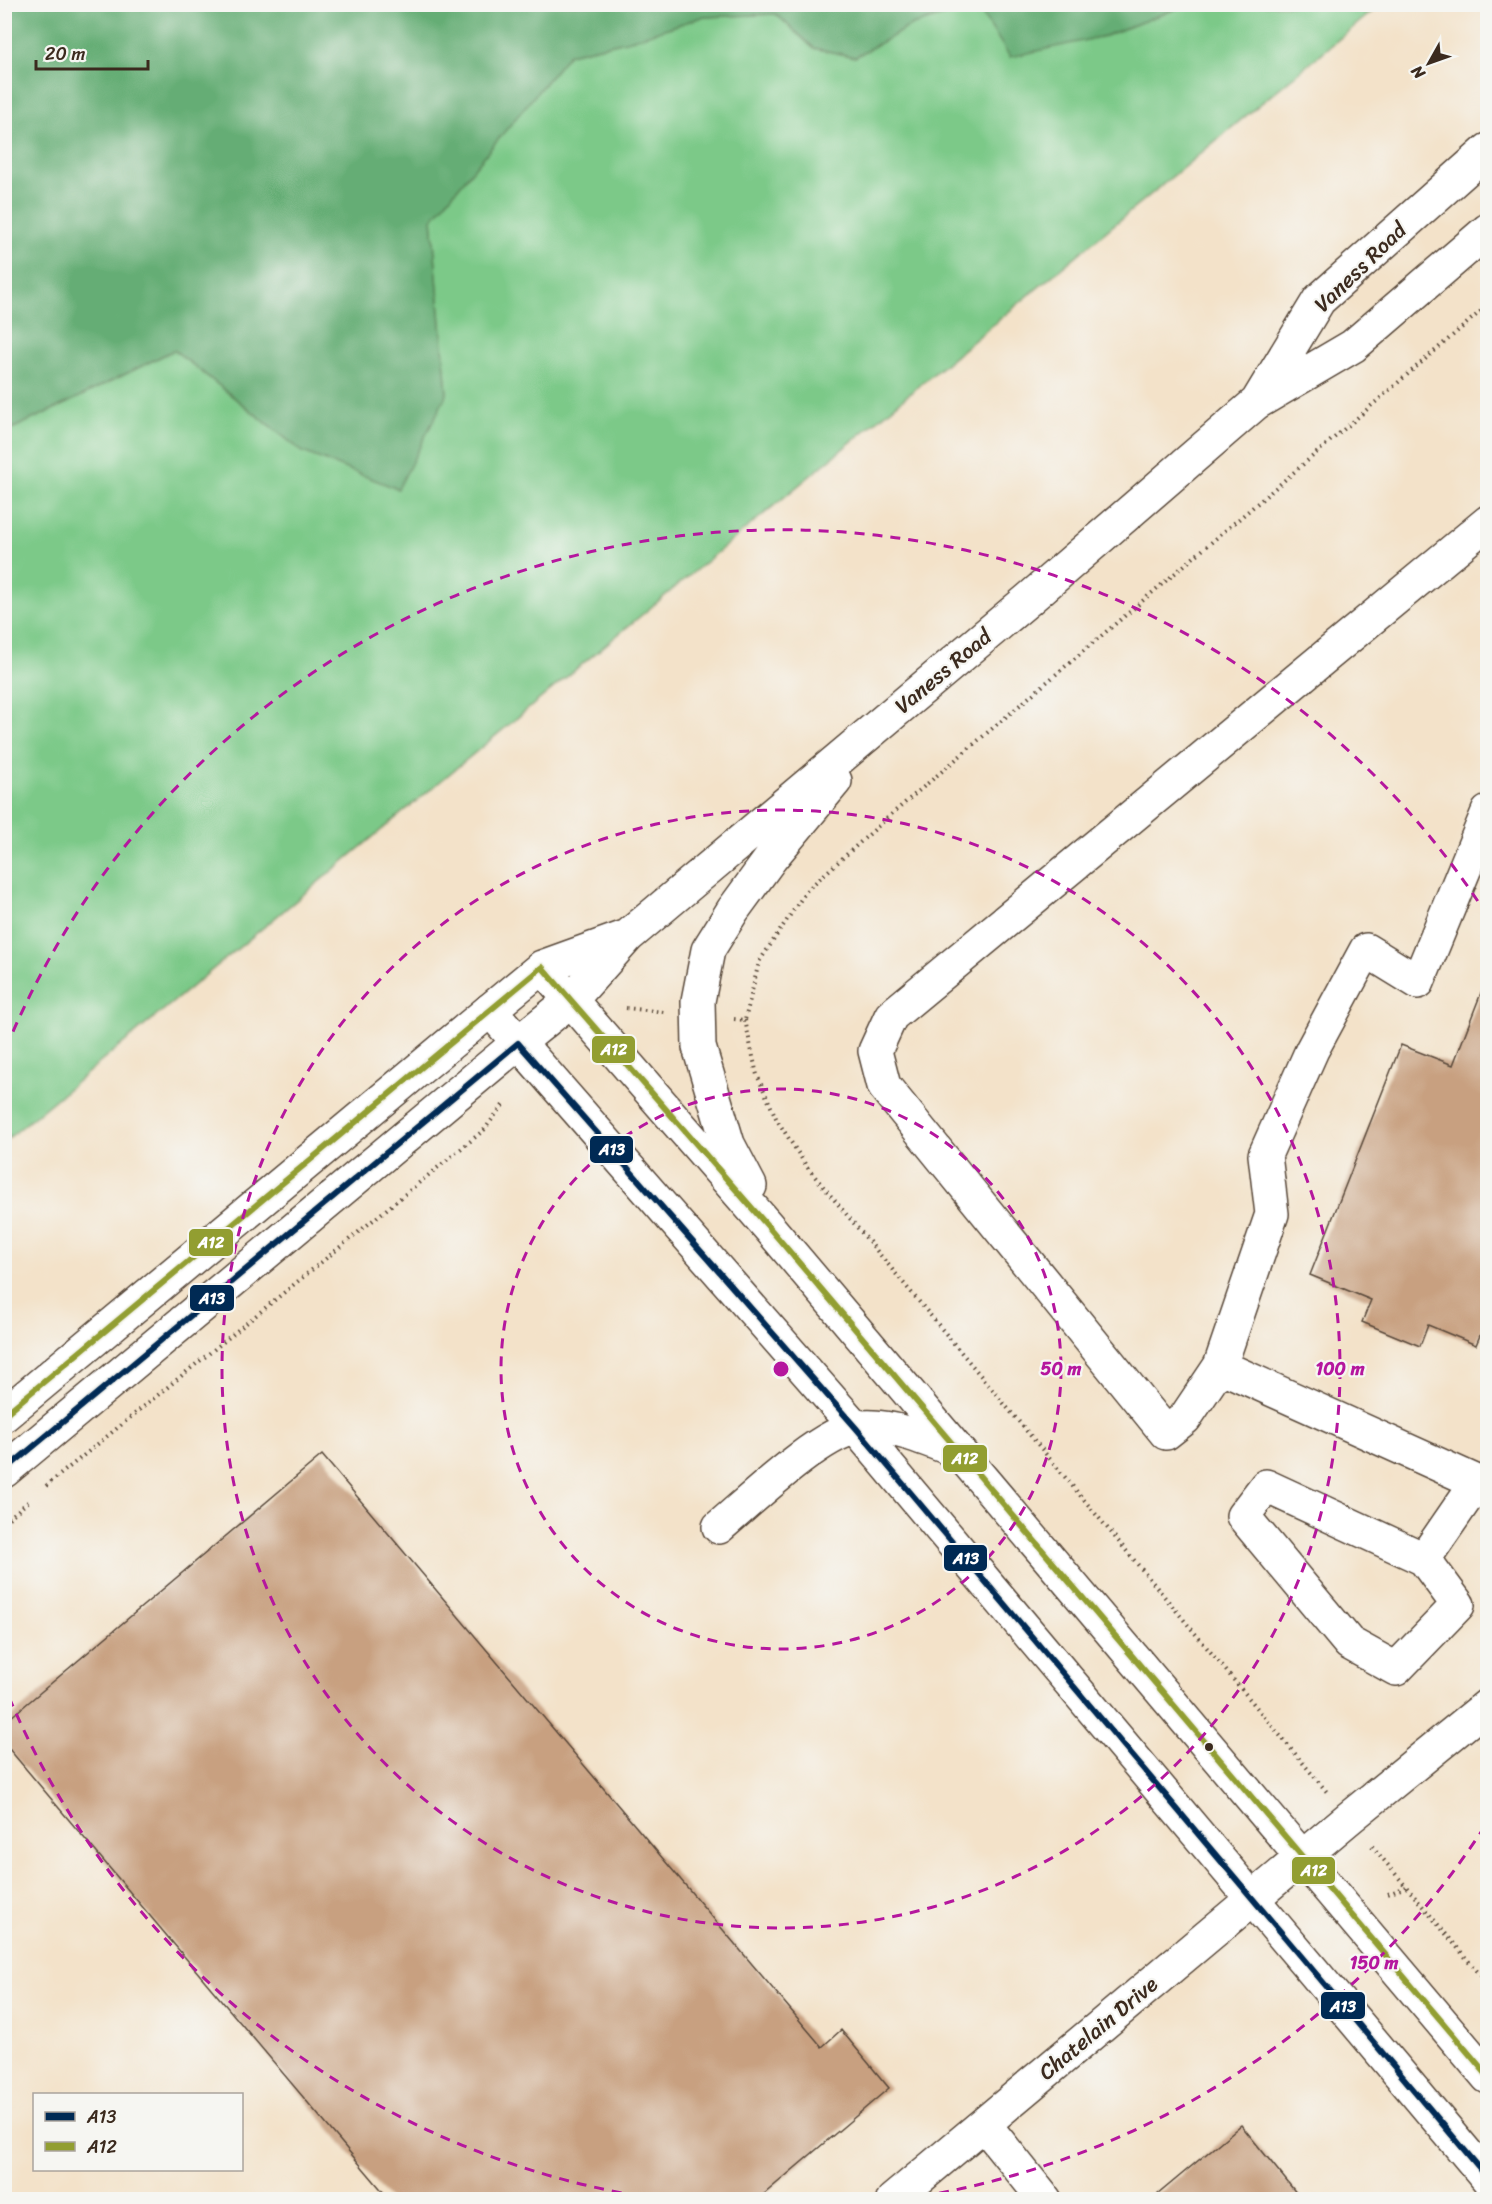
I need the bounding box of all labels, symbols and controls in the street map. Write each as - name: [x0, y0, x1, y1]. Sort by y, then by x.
- scale bar: [36, 33, 148, 71]
- north arrow: [1399, 33, 1459, 93]
- text: 20 m: [45, 38, 85, 70]
- text: N: [1403, 58, 1433, 87]
- street label: Vaness Road: [1304, 211, 1417, 322]
- street label: Vaness Road: [885, 617, 1002, 724]
- line badge: A12: [591, 1035, 636, 1064]
- text: A12: [600, 1035, 628, 1064]
- line badge: A13: [589, 1135, 634, 1164]
- text: A13: [598, 1135, 625, 1164]
- line badge: A12: [188, 1228, 234, 1257]
- text: A12: [197, 1228, 225, 1257]
- line badge: A13: [189, 1284, 235, 1312]
- text: A13: [198, 1284, 225, 1313]
- text: 50 m: [1041, 1353, 1082, 1385]
- text: 100 m: [1316, 1353, 1365, 1385]
- centre of rings: [771, 1359, 791, 1379]
- line badge: A12: [942, 1444, 988, 1473]
- text: A12: [951, 1444, 979, 1473]
- line badge: A13: [943, 1544, 988, 1572]
- text: A13: [952, 1544, 979, 1573]
- unlabelled marker: [1203, 1741, 1215, 1753]
- line badge: A12: [1291, 1856, 1336, 1885]
- text: A12: [1300, 1856, 1328, 1885]
- text: 150 m: [1350, 1947, 1398, 1979]
- street label: Chatelain Drive: [1029, 1965, 1167, 2090]
- line badge: A13: [1320, 1991, 1366, 2020]
- text: A13: [1329, 1992, 1356, 2021]
- legend: [33, 2093, 243, 2171]
- text: A13: [86, 2101, 117, 2133]
- text: A12: [86, 2131, 117, 2163]

